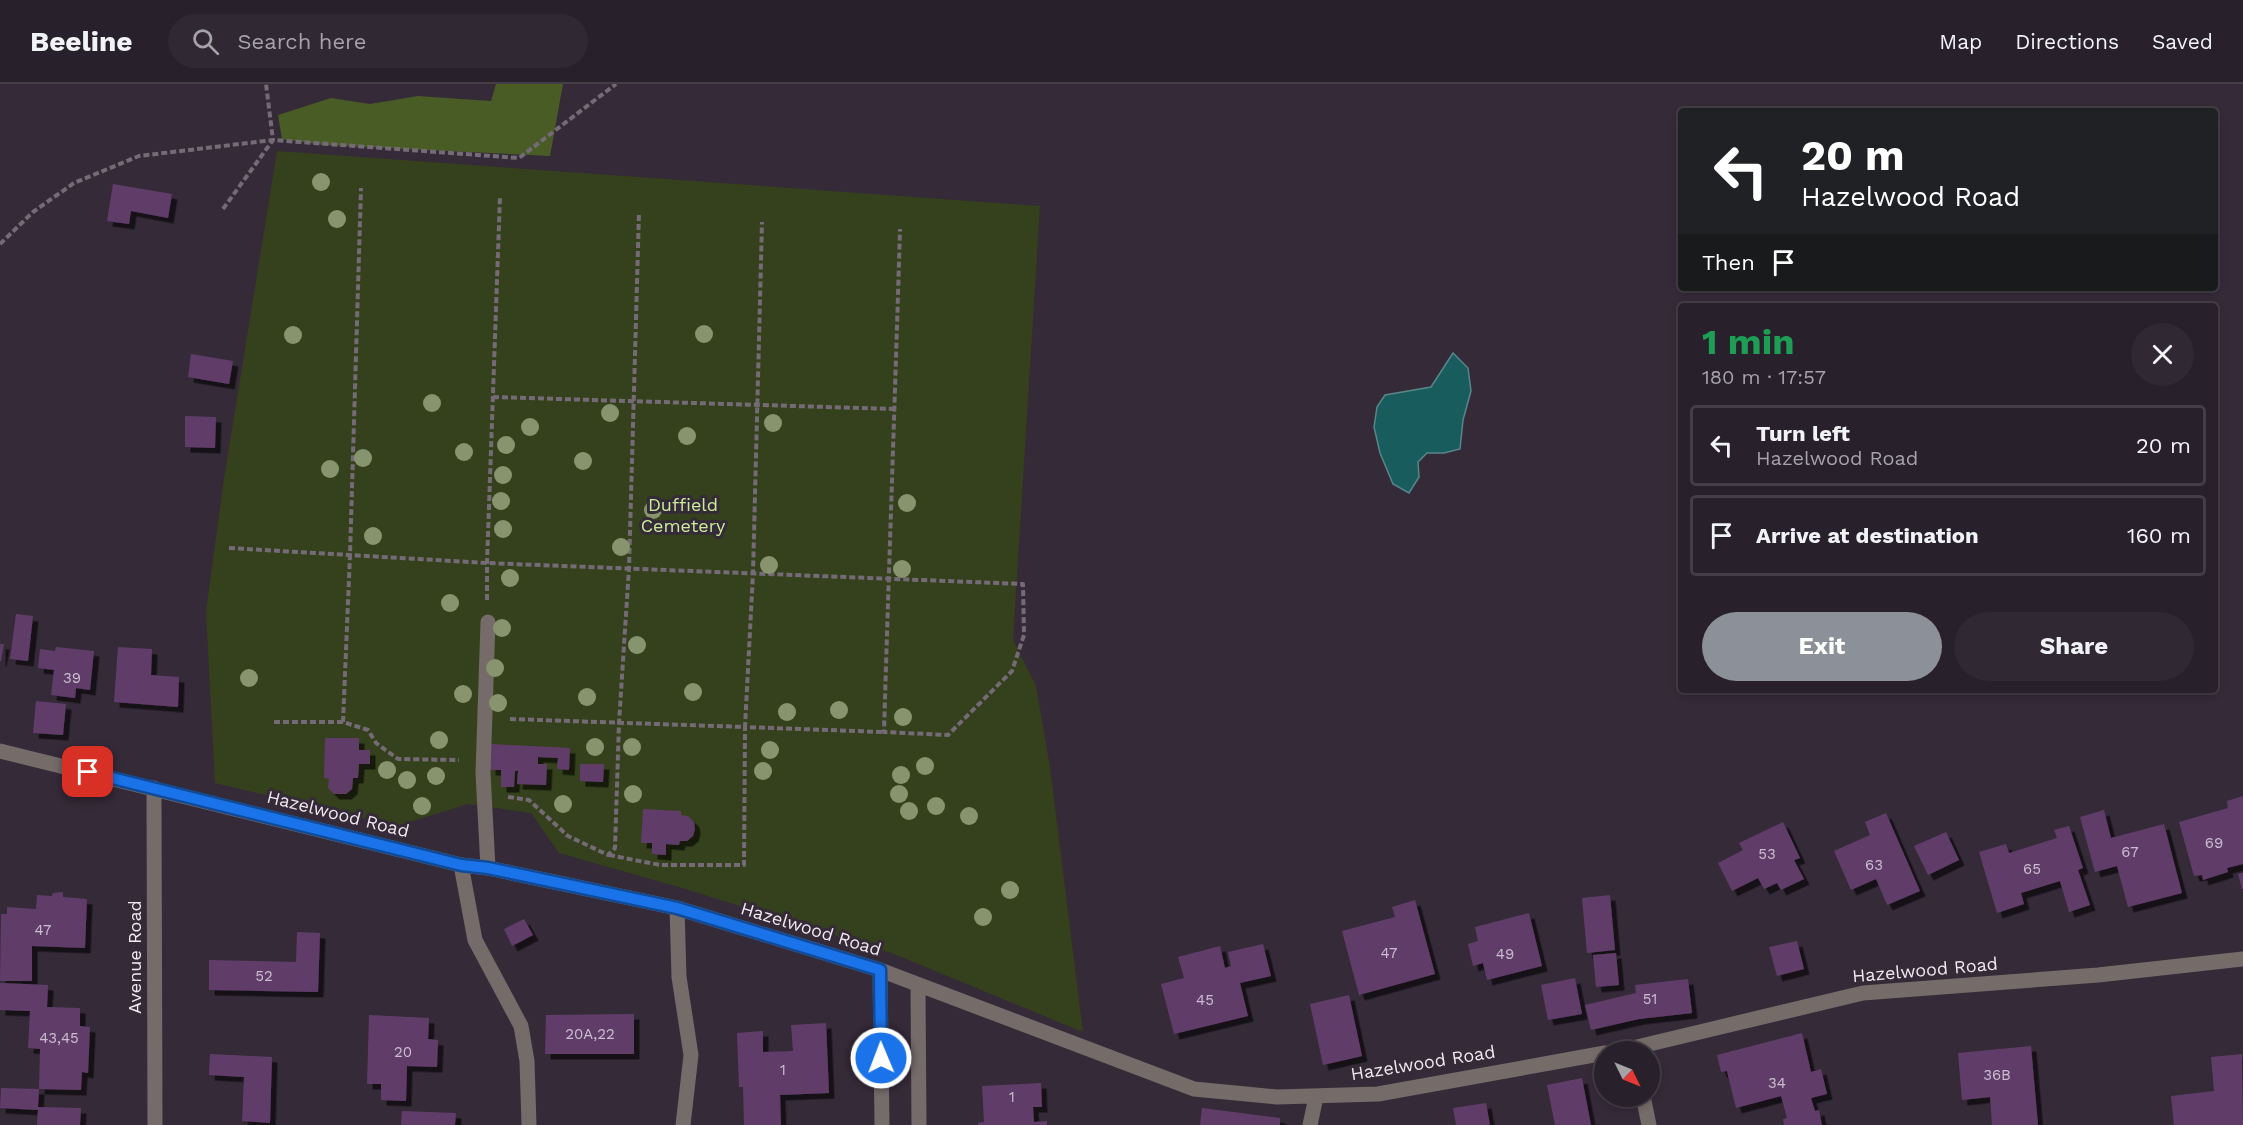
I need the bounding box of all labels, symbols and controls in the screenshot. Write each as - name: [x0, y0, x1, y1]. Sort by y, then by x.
- search box: [168, 14, 588, 68]
- text: Beeline: [30, 25, 132, 58]
- icon: search: [189, 25, 222, 58]
- text: Search here: [237, 29, 366, 54]
- text: Map: [1939, 29, 1982, 54]
- text: Directions: [2015, 29, 2119, 54]
- text: Saved: [2152, 29, 2213, 54]
- text: 20 m: [1801, 131, 1905, 180]
- icon: left: [1702, 132, 1780, 210]
- text: Hazelwood Road: [1801, 181, 2020, 213]
- icon: arrive: [1767, 246, 1800, 279]
- text: Then: [1702, 250, 1755, 275]
- text: 1 min: [1702, 321, 1794, 363]
- button: close: [2131, 323, 2194, 386]
- text: 180 m · 17:57: [1702, 365, 1826, 389]
- text: Turn left: [1756, 421, 1850, 446]
- icon: left: [1705, 429, 1738, 462]
- text: 20 m: [2136, 433, 2191, 458]
- text: Hazelwood Road: [1756, 446, 1918, 470]
- park label: Duffield Cemetery: [641, 494, 726, 536]
- icon: arrive: [1705, 519, 1738, 552]
- text: Arrive at destination: [1756, 523, 1979, 548]
- text: 160 m: [2127, 523, 2191, 548]
- button: Exit: [1702, 612, 1942, 681]
- button: Share: [1954, 612, 2194, 681]
- house number: 39: [63, 669, 81, 687]
- pin: [62, 746, 113, 797]
- icon: arrive: [71, 755, 104, 788]
- street label: Hazelwood Road: [265, 786, 412, 841]
- house number: 69: [2205, 834, 2223, 852]
- house number: 67: [2121, 843, 2139, 861]
- house number: 53: [1758, 845, 1776, 863]
- house number: 63: [1865, 856, 1883, 874]
- house number: 65: [2023, 860, 2041, 878]
- street label: Hazelwood Road: [738, 897, 884, 960]
- street label: Avenue Road: [124, 900, 145, 1014]
- house number: 47: [35, 921, 51, 939]
- house number: 47: [1381, 944, 1397, 962]
- house number: 49: [1496, 945, 1514, 963]
- street label: Hazelwood Road: [1851, 953, 1999, 986]
- house number: 52: [255, 967, 273, 985]
- house number: 51: [1643, 990, 1657, 1008]
- house number: 45: [1196, 991, 1214, 1009]
- house number: 20A,22: [565, 1025, 615, 1043]
- position arrow: [849, 1026, 913, 1090]
- house number: 43,45: [39, 1029, 79, 1047]
- street label: Hazelwood Road: [1349, 1041, 1497, 1084]
- north arrow: [1594, 1041, 1660, 1107]
- map controls: [1594, 1041, 1660, 1107]
- house number: 20: [394, 1043, 412, 1061]
- house number: 1: [780, 1061, 786, 1079]
- house number: 36B: [1983, 1066, 2011, 1084]
- house number: 34: [1768, 1074, 1786, 1092]
- house number: 1: [1009, 1088, 1015, 1106]

